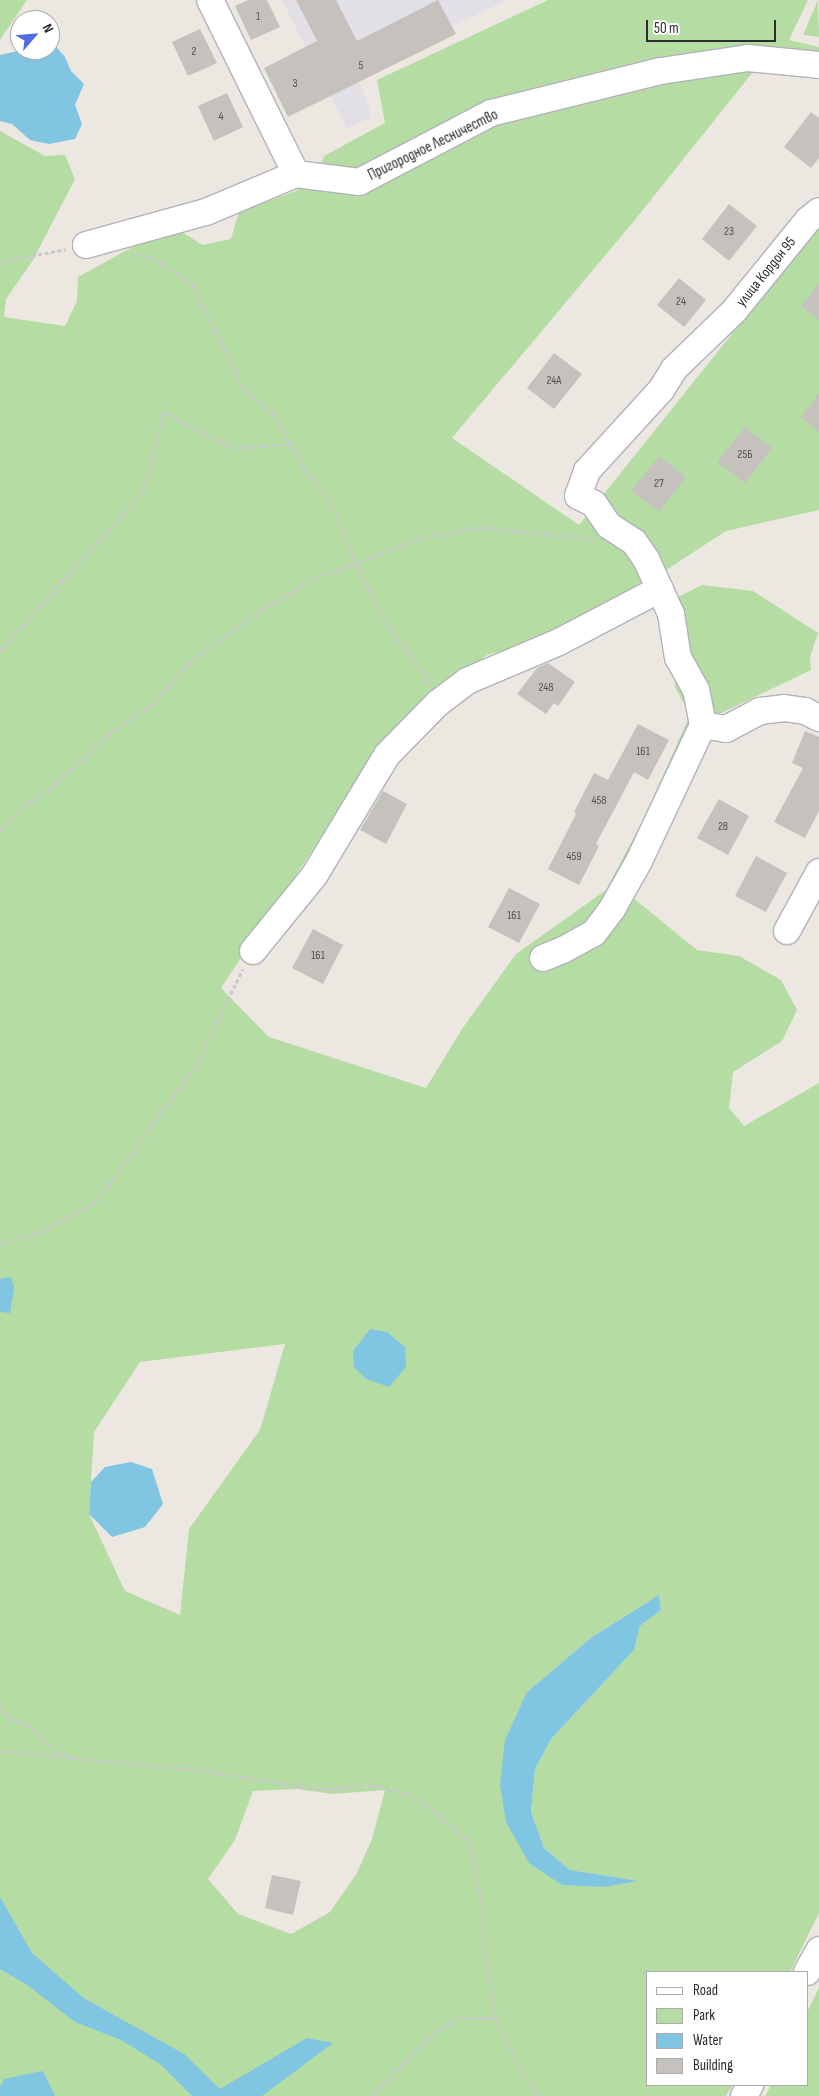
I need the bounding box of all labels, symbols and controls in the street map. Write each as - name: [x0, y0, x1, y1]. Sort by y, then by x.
- north arrow: [10, 10, 60, 60]
- house number: 1: [256, 10, 260, 24]
- scale bar: [649, 10, 779, 42]
- text: 50 m: [654, 19, 679, 38]
- text: N: [39, 21, 57, 36]
- house number: 2: [192, 45, 196, 59]
- house number: 5: [359, 59, 363, 73]
- house number: 3: [292, 77, 298, 91]
- street label: Пригородное Лесничество: [365, 106, 501, 184]
- house number: 4: [218, 110, 224, 124]
- house number: 23: [724, 225, 734, 239]
- street label: улица Кордон 95: [732, 234, 800, 310]
- house number: 24: [676, 295, 686, 309]
- house number: 24А: [546, 374, 562, 388]
- house number: 25Б: [737, 448, 753, 462]
- house number: 27: [654, 477, 664, 491]
- house number: 248: [538, 681, 554, 695]
- house number: 161: [636, 745, 650, 759]
- house number: 458: [591, 794, 607, 808]
- house number: 28: [718, 820, 728, 834]
- house number: 459: [566, 850, 582, 864]
- house number: 161: [507, 909, 521, 923]
- house number: 161: [311, 949, 325, 963]
- legend: [646, 1971, 809, 2086]
- text: Road: [693, 1981, 718, 2000]
- text: Park: [693, 2006, 715, 2025]
- text: Water: [693, 2031, 723, 2050]
- text: Building: [693, 2056, 733, 2075]

